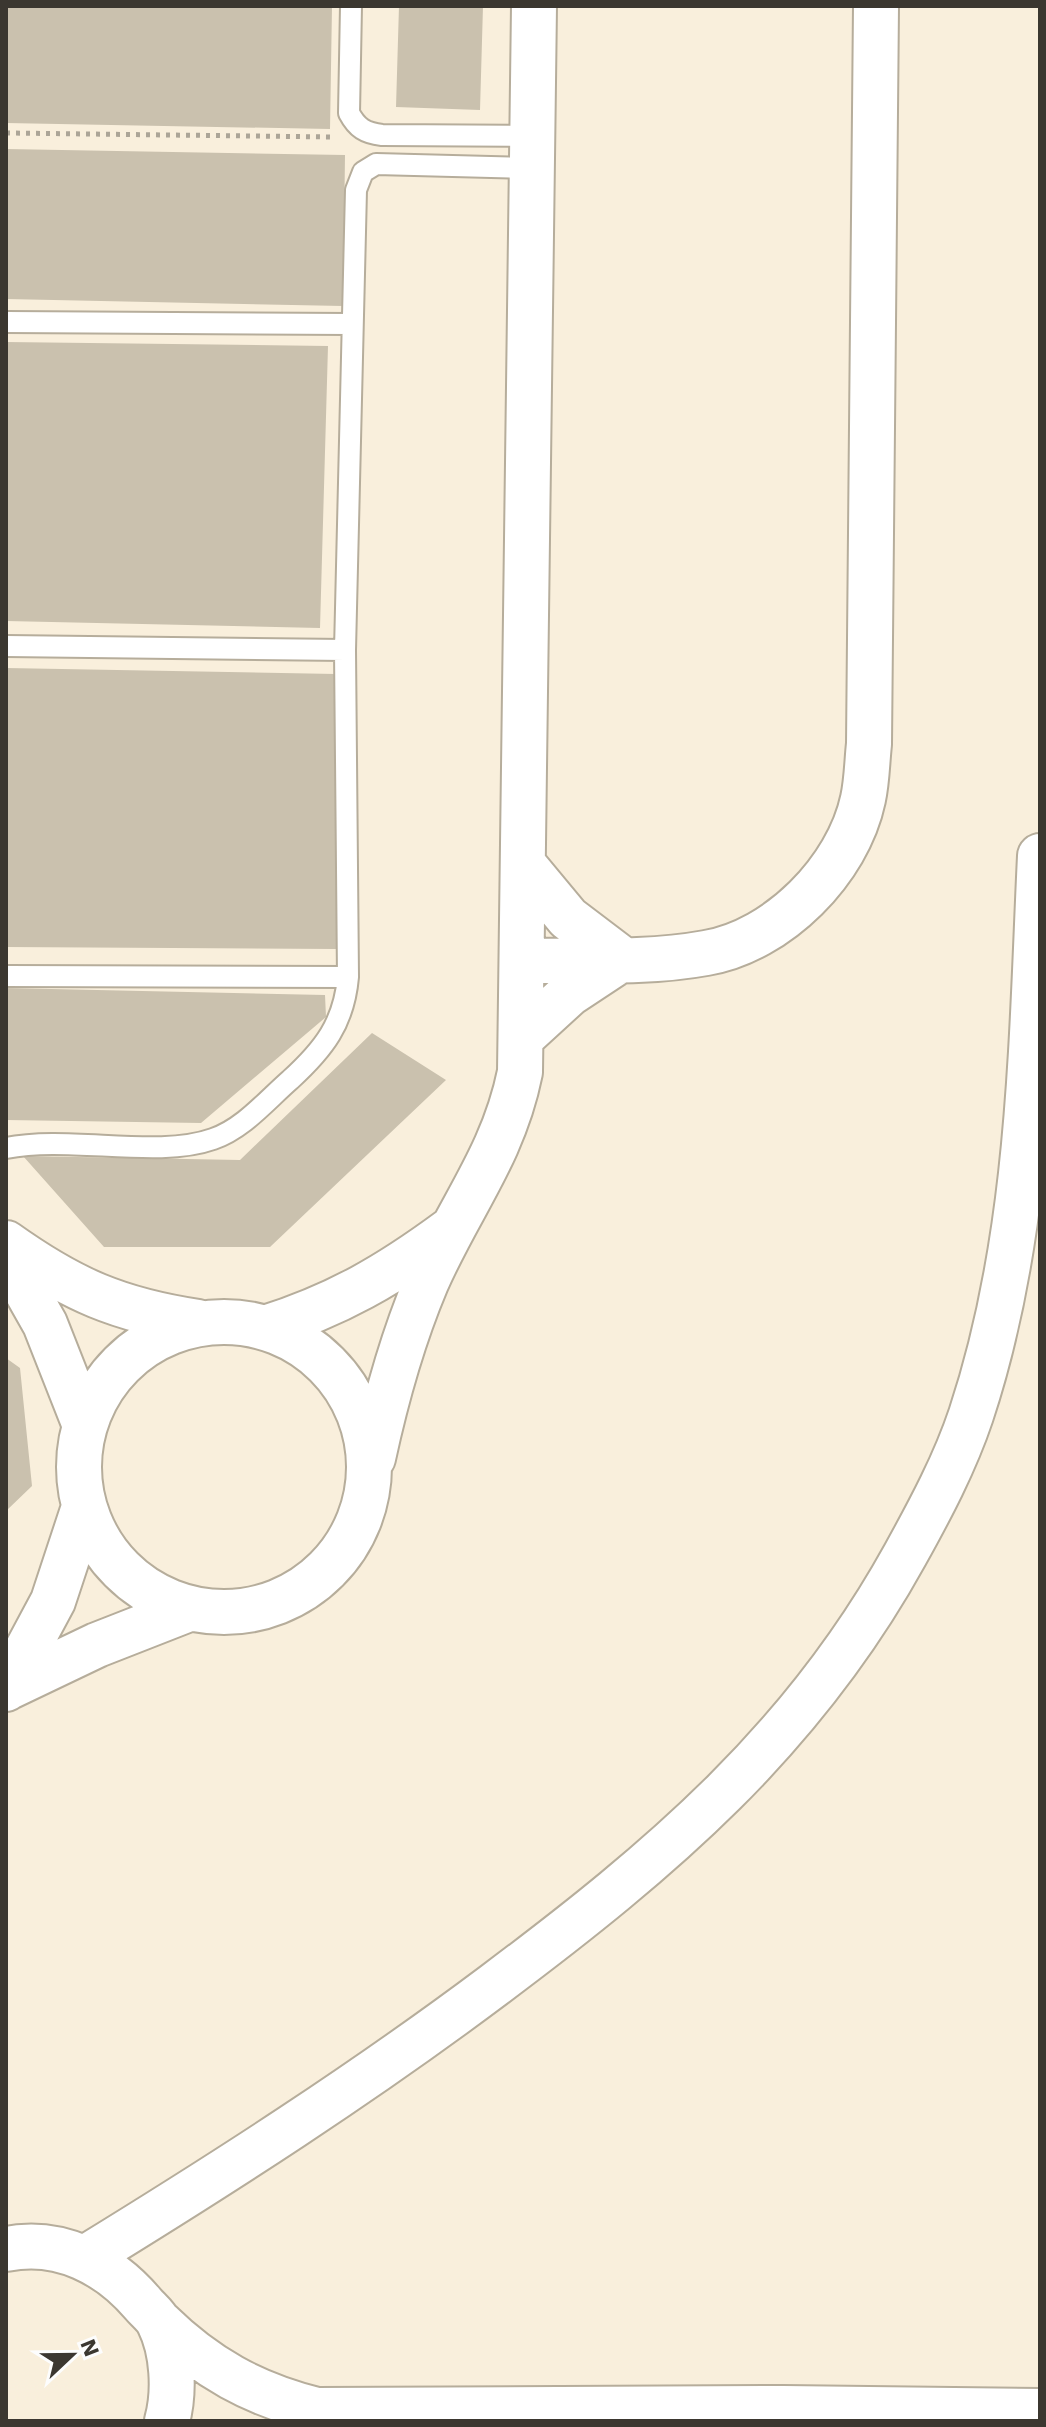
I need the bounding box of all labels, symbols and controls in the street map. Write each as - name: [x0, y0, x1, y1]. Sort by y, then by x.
- north arrow: [32, 2315, 112, 2395]
- text: N: [75, 2335, 105, 2360]

